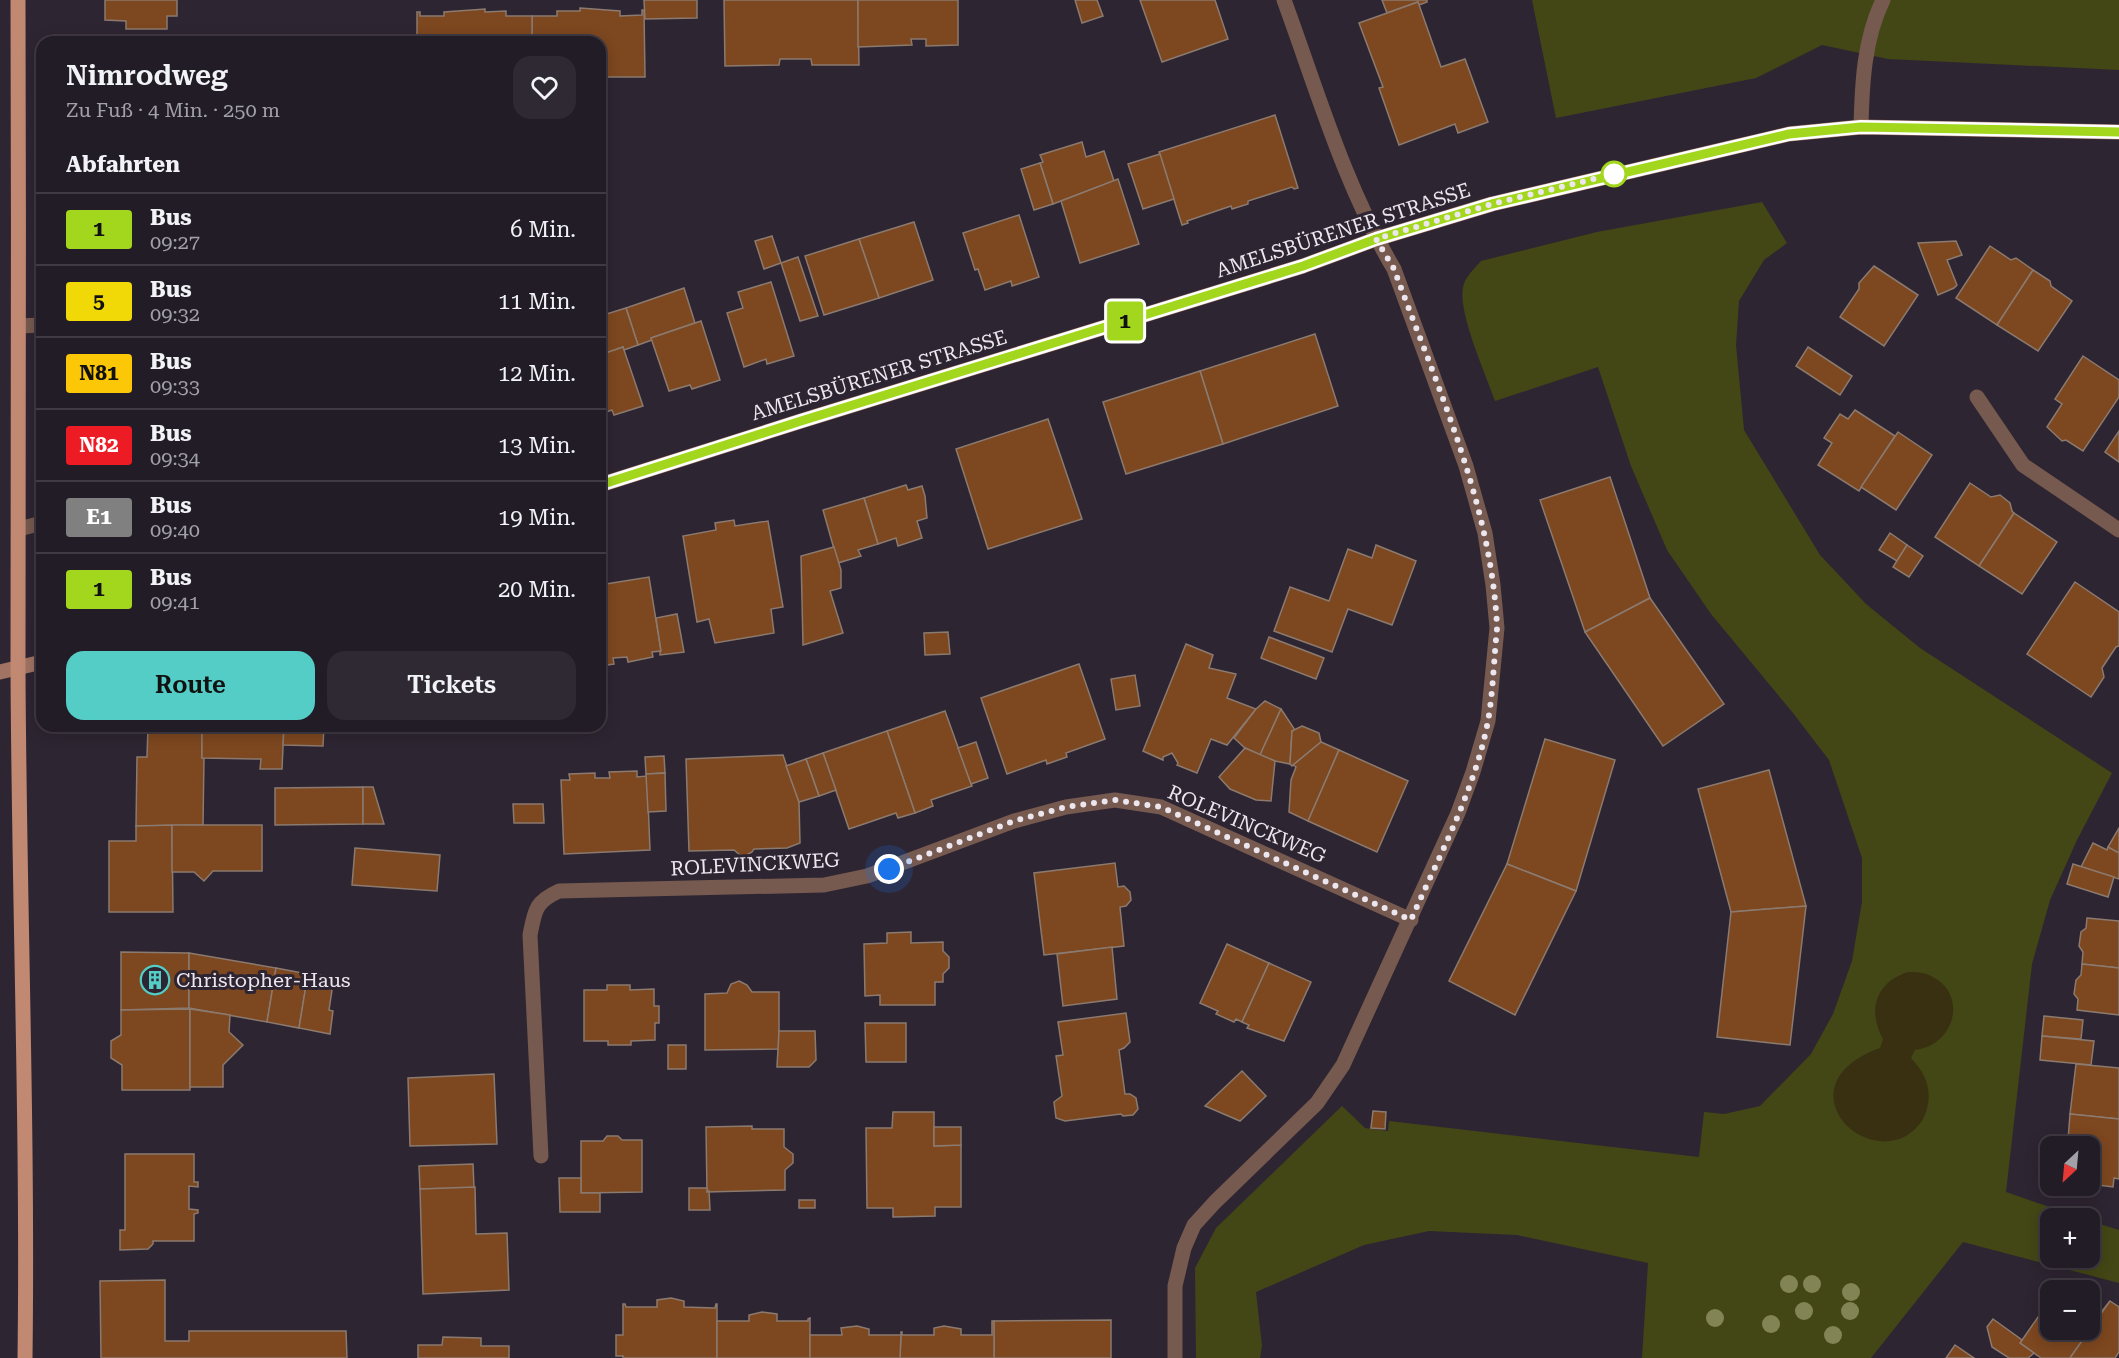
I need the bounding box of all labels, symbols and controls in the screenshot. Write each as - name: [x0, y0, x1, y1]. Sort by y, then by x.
- button: heart: [513, 56, 576, 119]
- text: Nimrodweg: [66, 59, 228, 92]
- text: Zu Fuß · 4 Min. · 250 m: [66, 98, 280, 122]
- text: Abfahrten: [66, 152, 180, 177]
- unlabelled marker: [1601, 161, 1627, 187]
- street label: AMELSBÜRENER STRASSE: [1213, 177, 1473, 283]
- text: Bus: [150, 205, 192, 230]
- text: 1: [93, 217, 105, 241]
- text: 6 Min.: [510, 217, 576, 242]
- text: 09:27: [150, 230, 200, 254]
- text: Bus: [150, 277, 192, 302]
- text: 5: [93, 289, 105, 313]
- text: 11 Min.: [498, 289, 576, 314]
- text: 09:32: [150, 302, 200, 326]
- line badge: 1: [1106, 302, 1144, 340]
- text: 1: [1119, 309, 1131, 333]
- street label: AMELSBÜRENER STRASSE: [748, 325, 1010, 425]
- text: Bus: [150, 349, 192, 374]
- text: N81: [79, 361, 119, 385]
- text: 12 Min.: [498, 361, 576, 386]
- text: 09:33: [150, 374, 200, 398]
- text: Bus: [150, 421, 192, 446]
- text: N82: [79, 433, 119, 457]
- text: 13 Min.: [498, 433, 576, 458]
- text: 09:34: [150, 446, 200, 470]
- text: Bus: [150, 493, 192, 518]
- text: E1: [86, 505, 112, 529]
- text: 19 Min.: [498, 505, 576, 530]
- text: 09:40: [150, 518, 200, 542]
- text: Bus: [150, 565, 192, 590]
- text: 1: [93, 577, 105, 601]
- text: 20 Min.: [498, 577, 576, 602]
- text: 09:41: [150, 590, 200, 614]
- button: Route: [66, 651, 315, 720]
- button: Tickets: [327, 651, 576, 720]
- street label: ROLEVINCKWEG: [1164, 780, 1330, 868]
- street label: ROLEVINCKWEG: [670, 848, 841, 880]
- your location: [874, 854, 904, 884]
- building icon: Christopher-Haus: [139, 964, 171, 996]
- place label: Christopher-Haus: [176, 968, 350, 992]
- north arrow: [2040, 1136, 2100, 1196]
- map controls: [2040, 1136, 2100, 1340]
- button: +: [2040, 1208, 2100, 1268]
- button: −: [2040, 1280, 2100, 1340]

